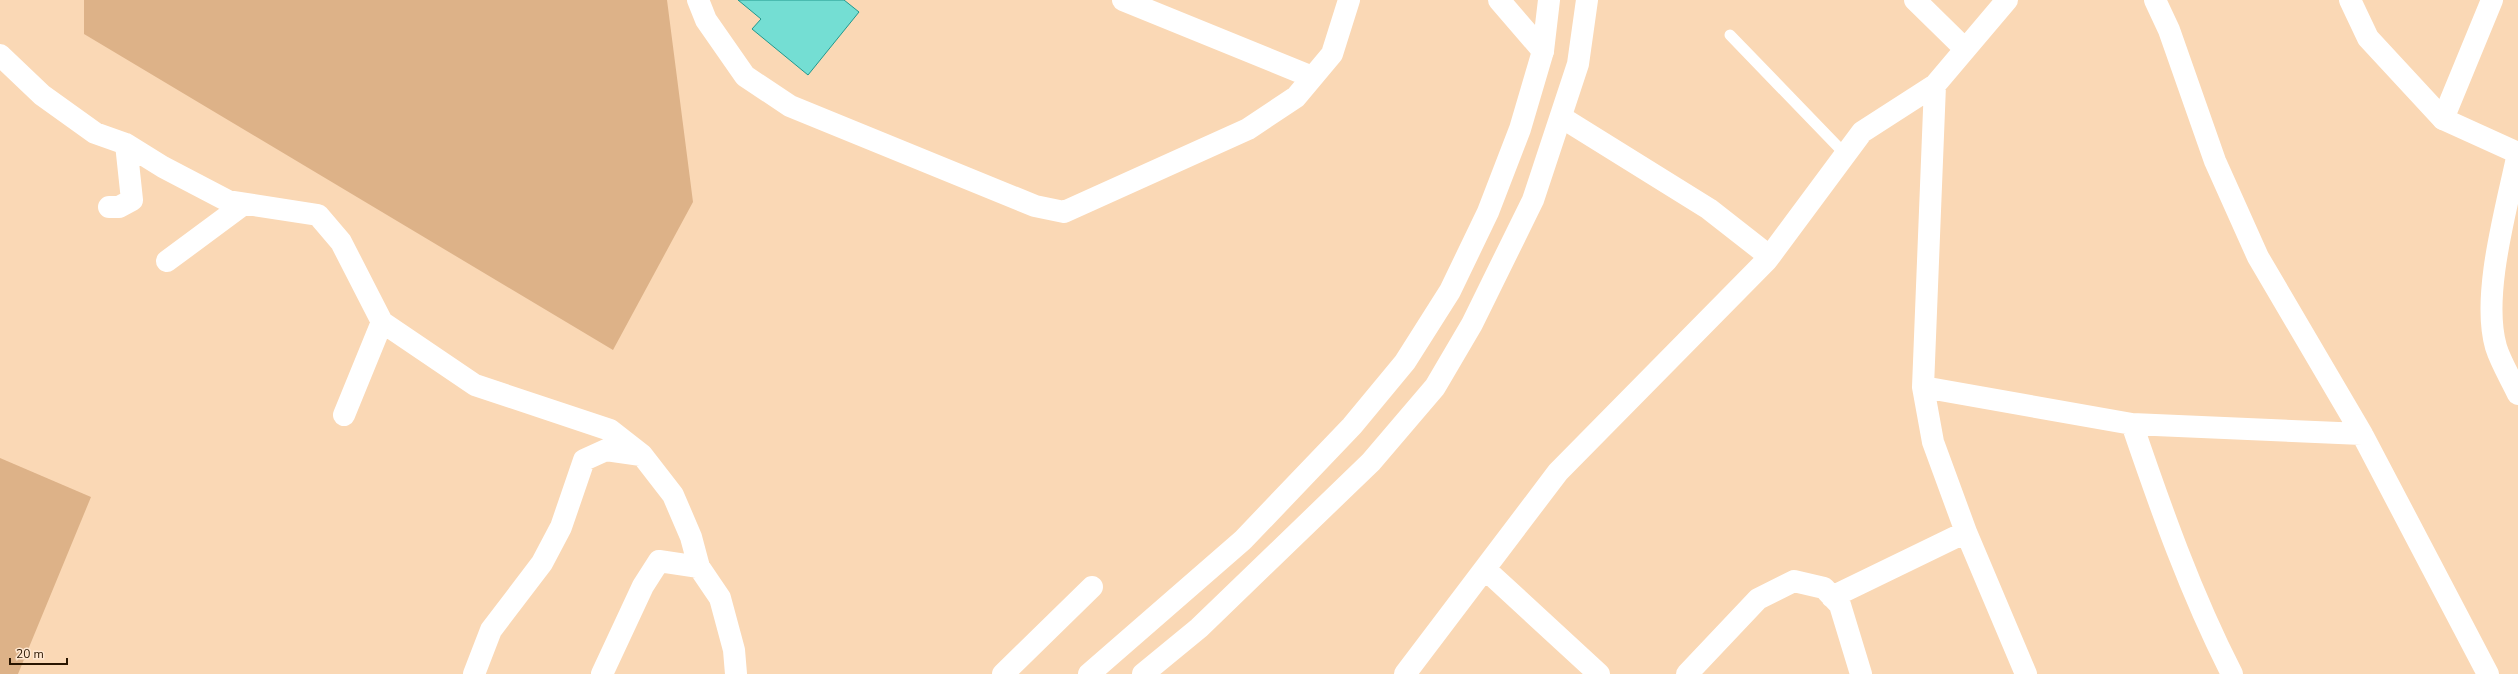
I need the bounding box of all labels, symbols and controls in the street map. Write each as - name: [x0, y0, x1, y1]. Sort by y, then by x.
- scale bar: [10, 640, 67, 666]
- text: 20 m: [16, 646, 44, 662]

